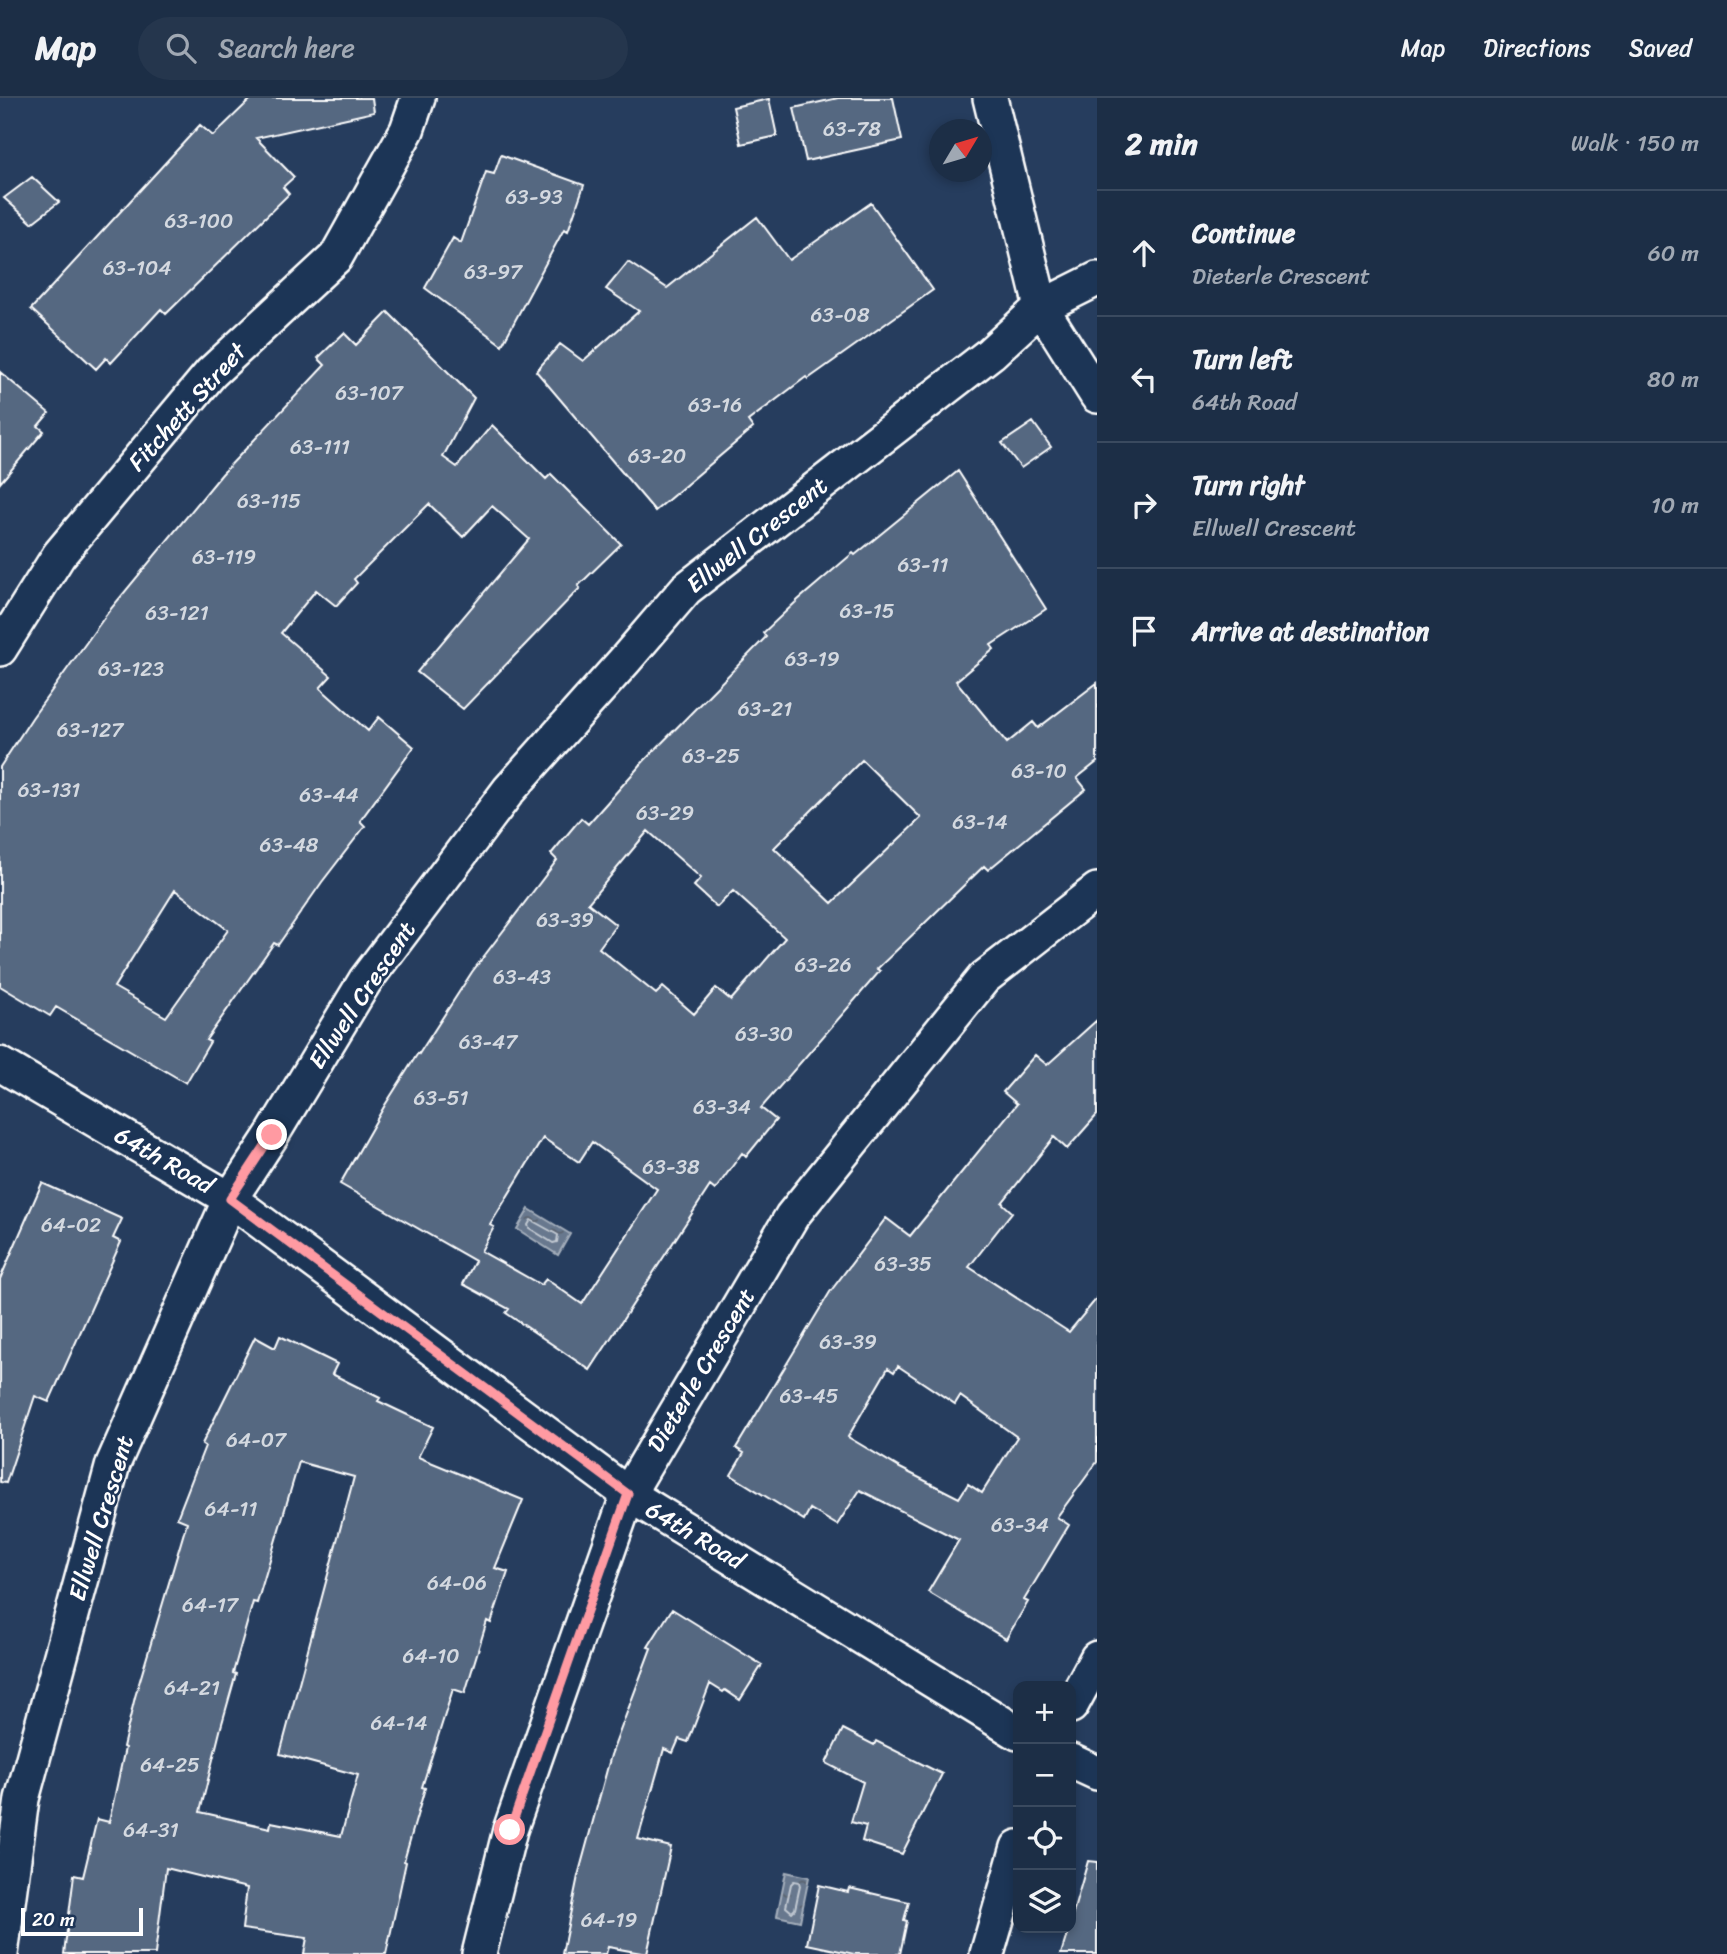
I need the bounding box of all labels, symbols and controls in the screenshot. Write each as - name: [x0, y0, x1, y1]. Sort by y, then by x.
- search box: [138, 17, 628, 80]
- text: Map: [35, 19, 96, 77]
- text: Search here: [218, 25, 355, 71]
- text: Map: [1401, 27, 1445, 69]
- text: Directions: [1483, 27, 1591, 69]
- text: Saved: [1629, 27, 1692, 69]
- icon: search: [162, 29, 200, 67]
- house number: 63-78: [823, 110, 881, 148]
- text: 2 min: [1125, 117, 1198, 171]
- north arrow: [929, 119, 992, 182]
- text: Walk · 150 m: [1571, 123, 1699, 164]
- house number: 63-93: [505, 178, 563, 216]
- house number: 63-100: [165, 202, 233, 240]
- text: Continue: [1192, 210, 1295, 256]
- text: 60 m: [1648, 233, 1699, 274]
- icon: ahead: [1125, 234, 1163, 272]
- house number: 63-104: [103, 249, 171, 287]
- house number: 63-97: [464, 253, 524, 291]
- text: Dieterle Crescent: [1192, 256, 1370, 297]
- house number: 63-08: [810, 296, 870, 334]
- street label: Fitchett Street: [117, 332, 258, 481]
- text: Turn left: [1192, 336, 1292, 382]
- text: 80 m: [1647, 359, 1699, 400]
- icon: left: [1125, 360, 1163, 398]
- house number: 63-107: [335, 374, 405, 412]
- text: 64th Road: [1192, 382, 1297, 423]
- house number: 63-16: [688, 386, 742, 424]
- house number: 63-111: [290, 428, 350, 466]
- house number: 63-20: [628, 437, 686, 475]
- text: Turn right: [1192, 462, 1305, 508]
- street label: Ellwell Crescent: [677, 466, 837, 604]
- house number: 63-115: [237, 482, 301, 520]
- text: 10 m: [1651, 485, 1699, 526]
- icon: right: [1125, 486, 1163, 524]
- text: Ellwell Crescent: [1192, 508, 1356, 549]
- house number: 63-119: [192, 538, 256, 576]
- house number: 63-11: [897, 546, 949, 584]
- house number: 63-15: [839, 592, 895, 630]
- house number: 63-121: [145, 594, 209, 632]
- text: Arrive at destination: [1192, 608, 1429, 654]
- icon: arrive: [1125, 612, 1163, 650]
- house number: 63-19: [784, 640, 840, 678]
- house number: 63-123: [98, 650, 164, 688]
- house number: 63-21: [738, 690, 792, 728]
- house number: 63-127: [57, 711, 125, 749]
- house number: 63-25: [682, 737, 740, 775]
- house number: 63-10: [1011, 752, 1067, 790]
- house number: 63-131: [18, 771, 80, 809]
- house number: 63-44: [299, 776, 359, 814]
- house number: 63-29: [636, 794, 694, 832]
- house number: 63-14: [952, 803, 1008, 841]
- house number: 63-48: [260, 826, 319, 864]
- house number: 63-39: [536, 901, 594, 939]
- street label: Ellwell Crescent: [297, 912, 427, 1078]
- house number: 63-26: [794, 946, 852, 984]
- house number: 63-43: [493, 958, 551, 996]
- house number: 63-30: [735, 1015, 793, 1053]
- house number: 63-47: [459, 1023, 519, 1061]
- house number: 63-51: [413, 1079, 469, 1117]
- house number: 63-34: [693, 1088, 751, 1126]
- street label: 64th Road: [106, 1114, 223, 1206]
- route end: [256, 1119, 287, 1150]
- house number: 63-38: [642, 1148, 700, 1186]
- house number: 64-02: [41, 1206, 101, 1244]
- house number: 63-35: [874, 1245, 932, 1283]
- street label: Dieterle Crescent: [635, 1280, 767, 1460]
- house number: 63-39: [819, 1323, 877, 1361]
- house number: 63-45: [779, 1377, 839, 1415]
- house number: 64-07: [226, 1421, 288, 1459]
- street label: Ellwell Crescent: [56, 1430, 146, 1606]
- street label: 64th Road: [637, 1489, 754, 1582]
- house number: 64-11: [205, 1490, 257, 1528]
- house number: 63-34: [991, 1506, 1049, 1544]
- house number: 64-06: [427, 1564, 487, 1602]
- house number: 64-17: [182, 1586, 240, 1624]
- house number: 64-10: [402, 1637, 460, 1675]
- house number: 64-21: [164, 1669, 220, 1707]
- map controls: [1013, 1681, 1076, 1933]
- button: +: [1013, 1681, 1076, 1744]
- house number: 64-14: [371, 1704, 427, 1742]
- button: −: [1013, 1744, 1076, 1807]
- house number: 64-25: [140, 1746, 200, 1784]
- button: locate: [1013, 1807, 1076, 1870]
- house number: 64-31: [123, 1811, 179, 1849]
- route start: [494, 1814, 525, 1845]
- button: layers: [1013, 1870, 1076, 1933]
- house number: 64-19: [581, 1901, 637, 1939]
- text: 20 m: [32, 1903, 75, 1936]
- scale bar: [21, 1905, 144, 1937]

